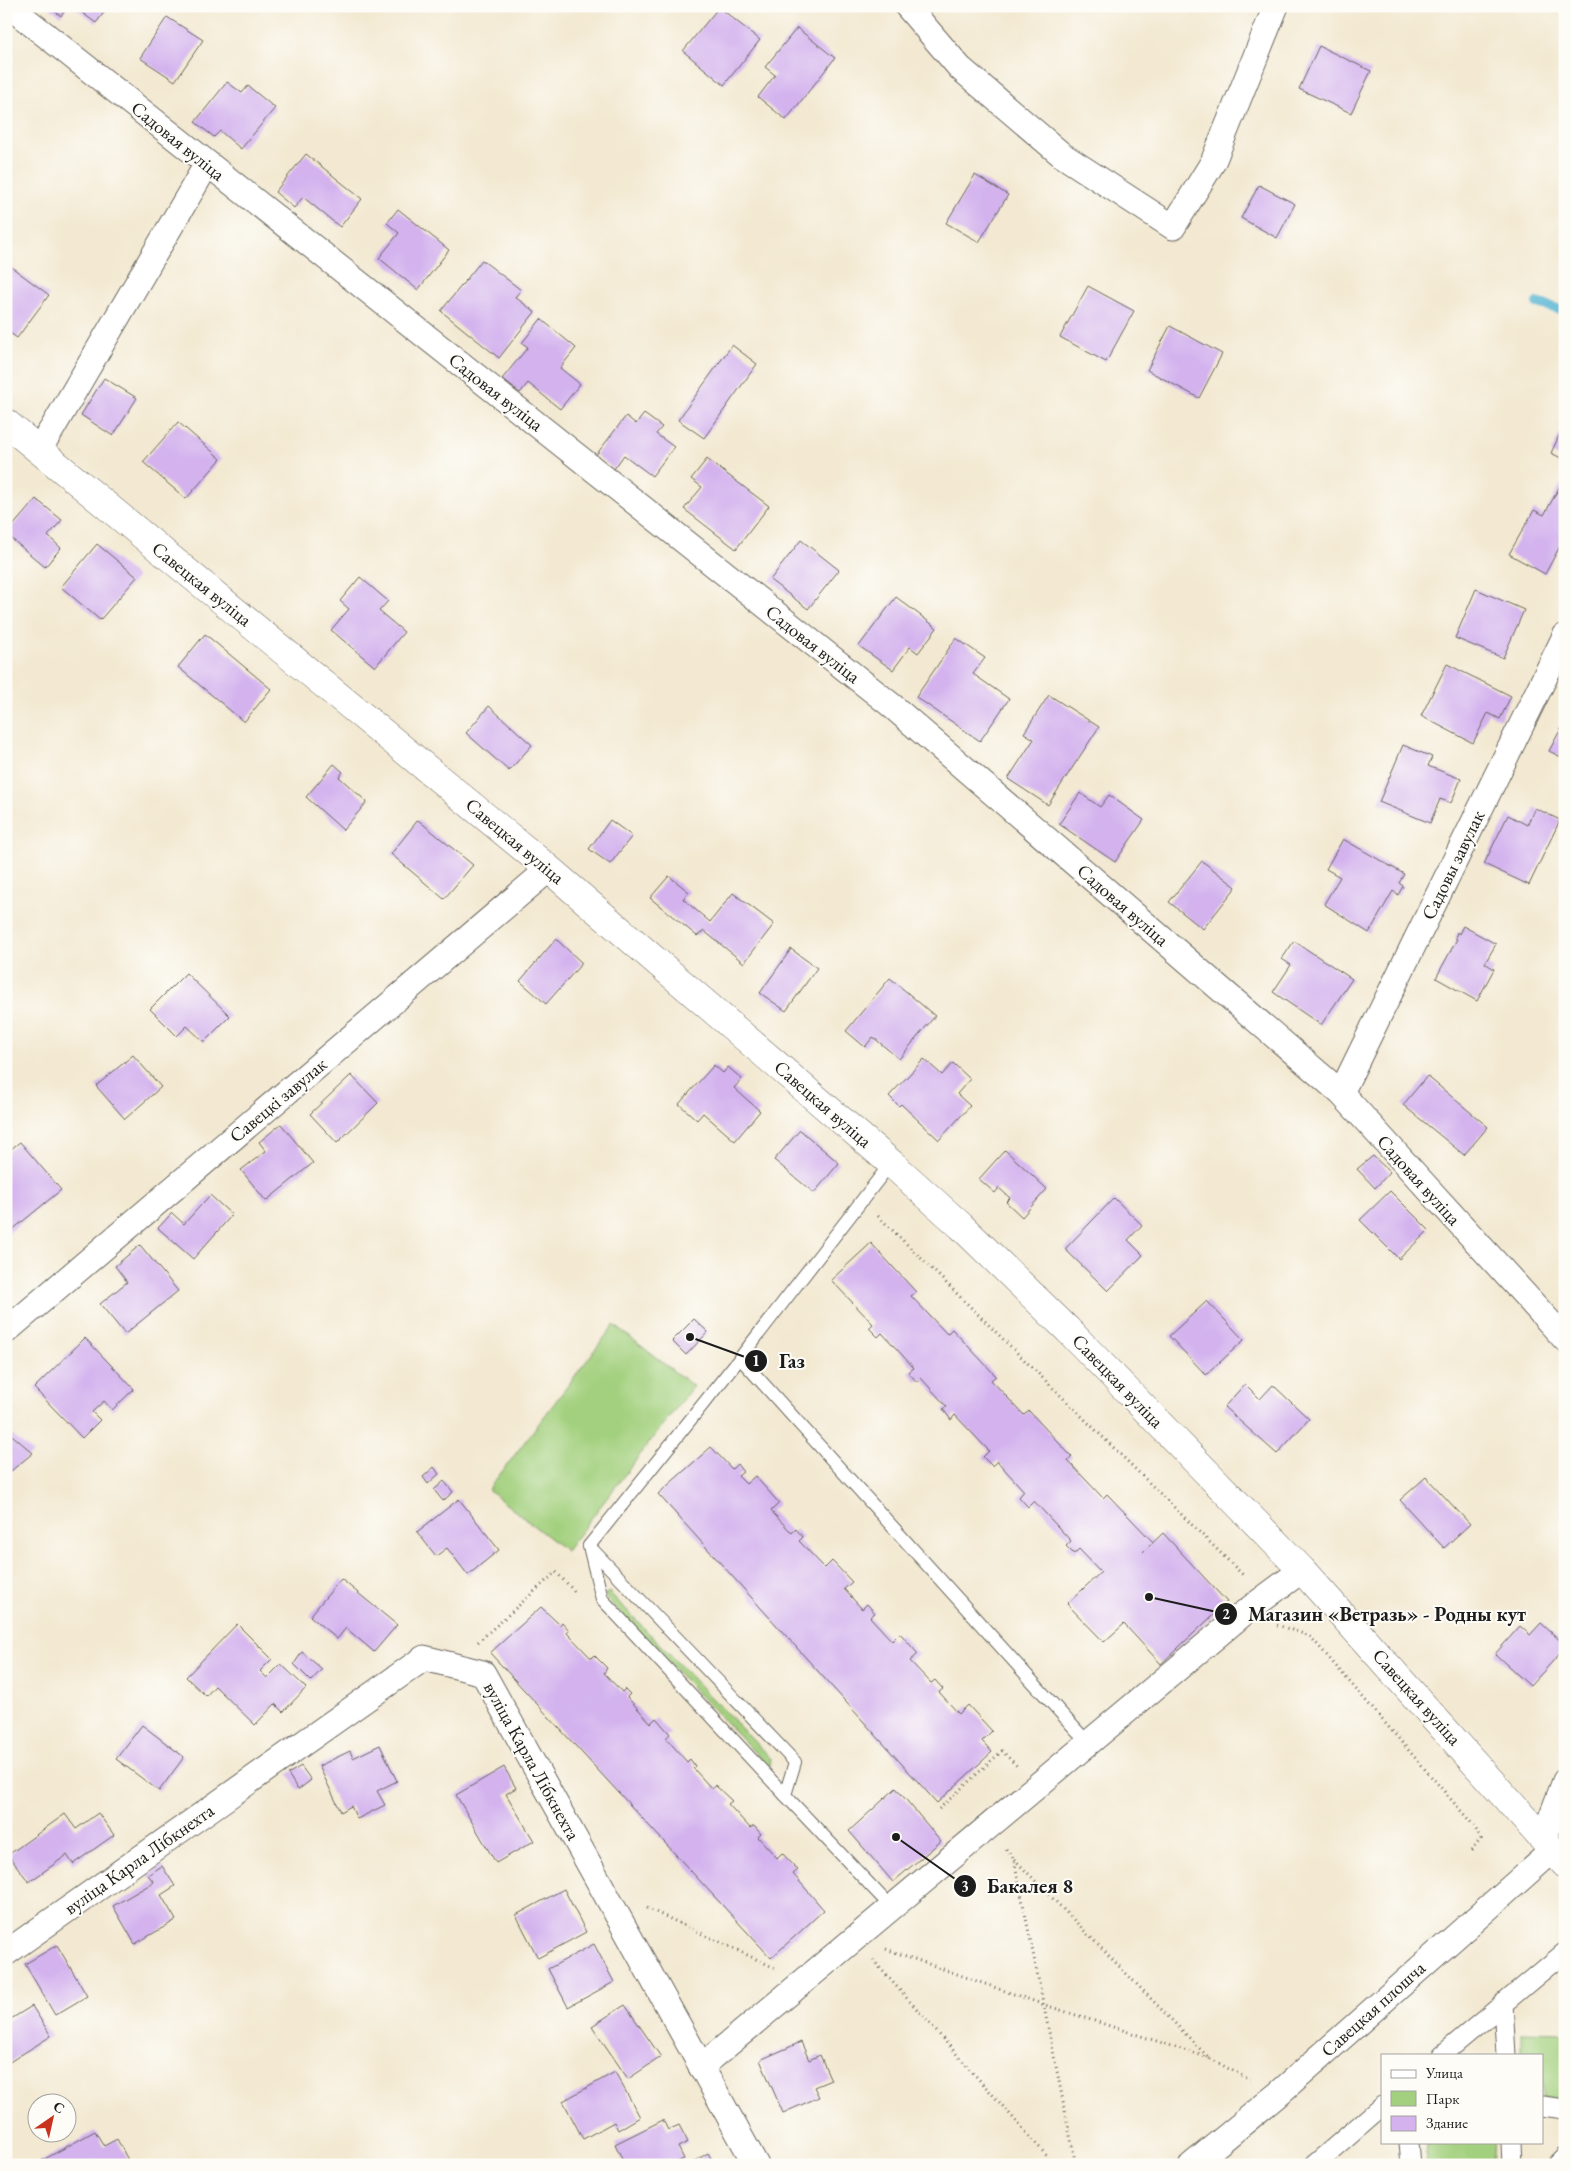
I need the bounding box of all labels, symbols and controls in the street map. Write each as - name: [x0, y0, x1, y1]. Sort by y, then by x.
- street label: Садовая вуліца: [126, 95, 230, 187]
- street label: Садовая вуліца: [443, 347, 549, 437]
- street label: Савецкая вуліца: [147, 536, 257, 632]
- street label: Садовая вуліца: [760, 599, 866, 689]
- street label: Савецкая вуліца: [460, 792, 570, 890]
- street label: Садовы завулак: [1416, 806, 1490, 924]
- street label: Садовая вуліца: [1072, 858, 1174, 952]
- street label: Савецкі завулак: [224, 1052, 332, 1148]
- street label: Савецкая вуліца: [769, 1055, 877, 1154]
- street label: Садовая вуліца: [1372, 1129, 1467, 1231]
- street label: Савецкая вуліца: [1067, 1329, 1170, 1434]
- callout: Газ: [744, 1343, 815, 1378]
- text: Газ: [779, 1348, 805, 1374]
- text: 1: [752, 1351, 760, 1370]
- callout: Магазин «Ветразь» - Родны кут: [1213, 1596, 1536, 1631]
- text: Магазин «Ветразь» - Родны кут: [1248, 1601, 1526, 1627]
- text: 2: [1222, 1604, 1230, 1623]
- street label: Савецкая вуліца: [1367, 1643, 1467, 1751]
- street label: вуліца Карла Лібкнехта: [478, 1677, 586, 1845]
- street label: вуліца Карла Лібкнехта: [59, 1798, 219, 1920]
- callout: Бакалея 8: [952, 1869, 1083, 1904]
- text: Бакалея 8: [987, 1873, 1073, 1899]
- text: 3: [961, 1877, 969, 1896]
- street label: Савецкая плошча: [1315, 1955, 1431, 2063]
- legend: [1381, 2054, 1544, 2144]
- text: Улица: [1425, 2063, 1463, 2082]
- text: Парк: [1426, 2089, 1459, 2108]
- north arrow: [28, 2094, 78, 2144]
- text: С: [50, 2097, 68, 2117]
- text: Здание: [1426, 2113, 1468, 2132]

